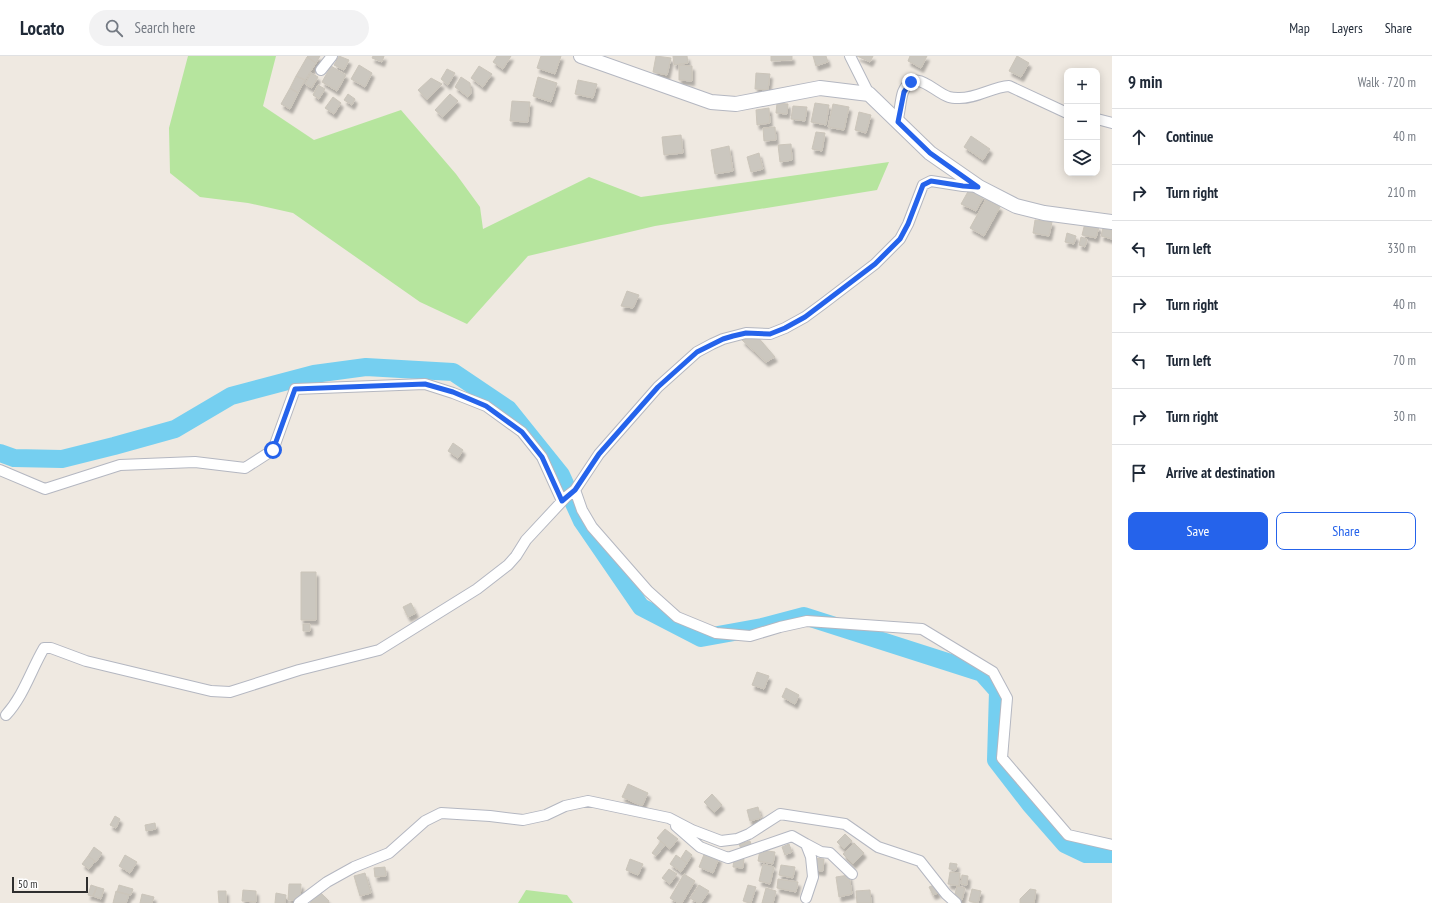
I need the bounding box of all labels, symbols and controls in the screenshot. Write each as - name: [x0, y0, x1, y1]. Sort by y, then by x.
- search box: [89, 10, 369, 46]
- text: Locato: [20, 16, 65, 40]
- icon: search: [103, 17, 125, 39]
- text: Search here: [135, 18, 195, 37]
- text: Map: [1289, 19, 1310, 37]
- text: Layers: [1332, 19, 1363, 37]
- text: Share: [1385, 19, 1412, 37]
- map controls: [1064, 68, 1100, 176]
- button: +: [1064, 68, 1100, 104]
- text: 9 min: [1128, 71, 1162, 93]
- route end: [902, 73, 920, 91]
- text: Walk · 720 m: [1358, 74, 1416, 91]
- button: −: [1064, 104, 1100, 140]
- icon: ahead: [1128, 126, 1150, 148]
- text: Continue: [1166, 127, 1213, 146]
- text: 40 m: [1393, 128, 1416, 145]
- button: layers: [1064, 140, 1100, 176]
- icon: right: [1128, 182, 1150, 204]
- text: Turn right: [1166, 183, 1218, 202]
- text: 210 m: [1387, 184, 1416, 201]
- icon: left: [1128, 238, 1150, 260]
- text: Turn left: [1166, 239, 1211, 258]
- text: 330 m: [1387, 240, 1416, 257]
- icon: right: [1128, 294, 1150, 316]
- text: Turn right: [1166, 295, 1218, 314]
- text: 40 m: [1393, 296, 1416, 313]
- icon: left: [1128, 350, 1150, 372]
- text: Turn left: [1166, 351, 1211, 370]
- text: 70 m: [1393, 352, 1416, 369]
- icon: right: [1128, 406, 1150, 428]
- text: Turn right: [1166, 407, 1218, 426]
- text: 30 m: [1393, 408, 1416, 425]
- route start: [264, 441, 282, 459]
- icon: arrive: [1128, 462, 1150, 484]
- text: Arrive at destination: [1166, 463, 1275, 482]
- button: Save: [1128, 512, 1268, 550]
- button: Share: [1276, 512, 1416, 550]
- scale bar: [12, 875, 88, 894]
- text: 50 m: [18, 877, 37, 891]

